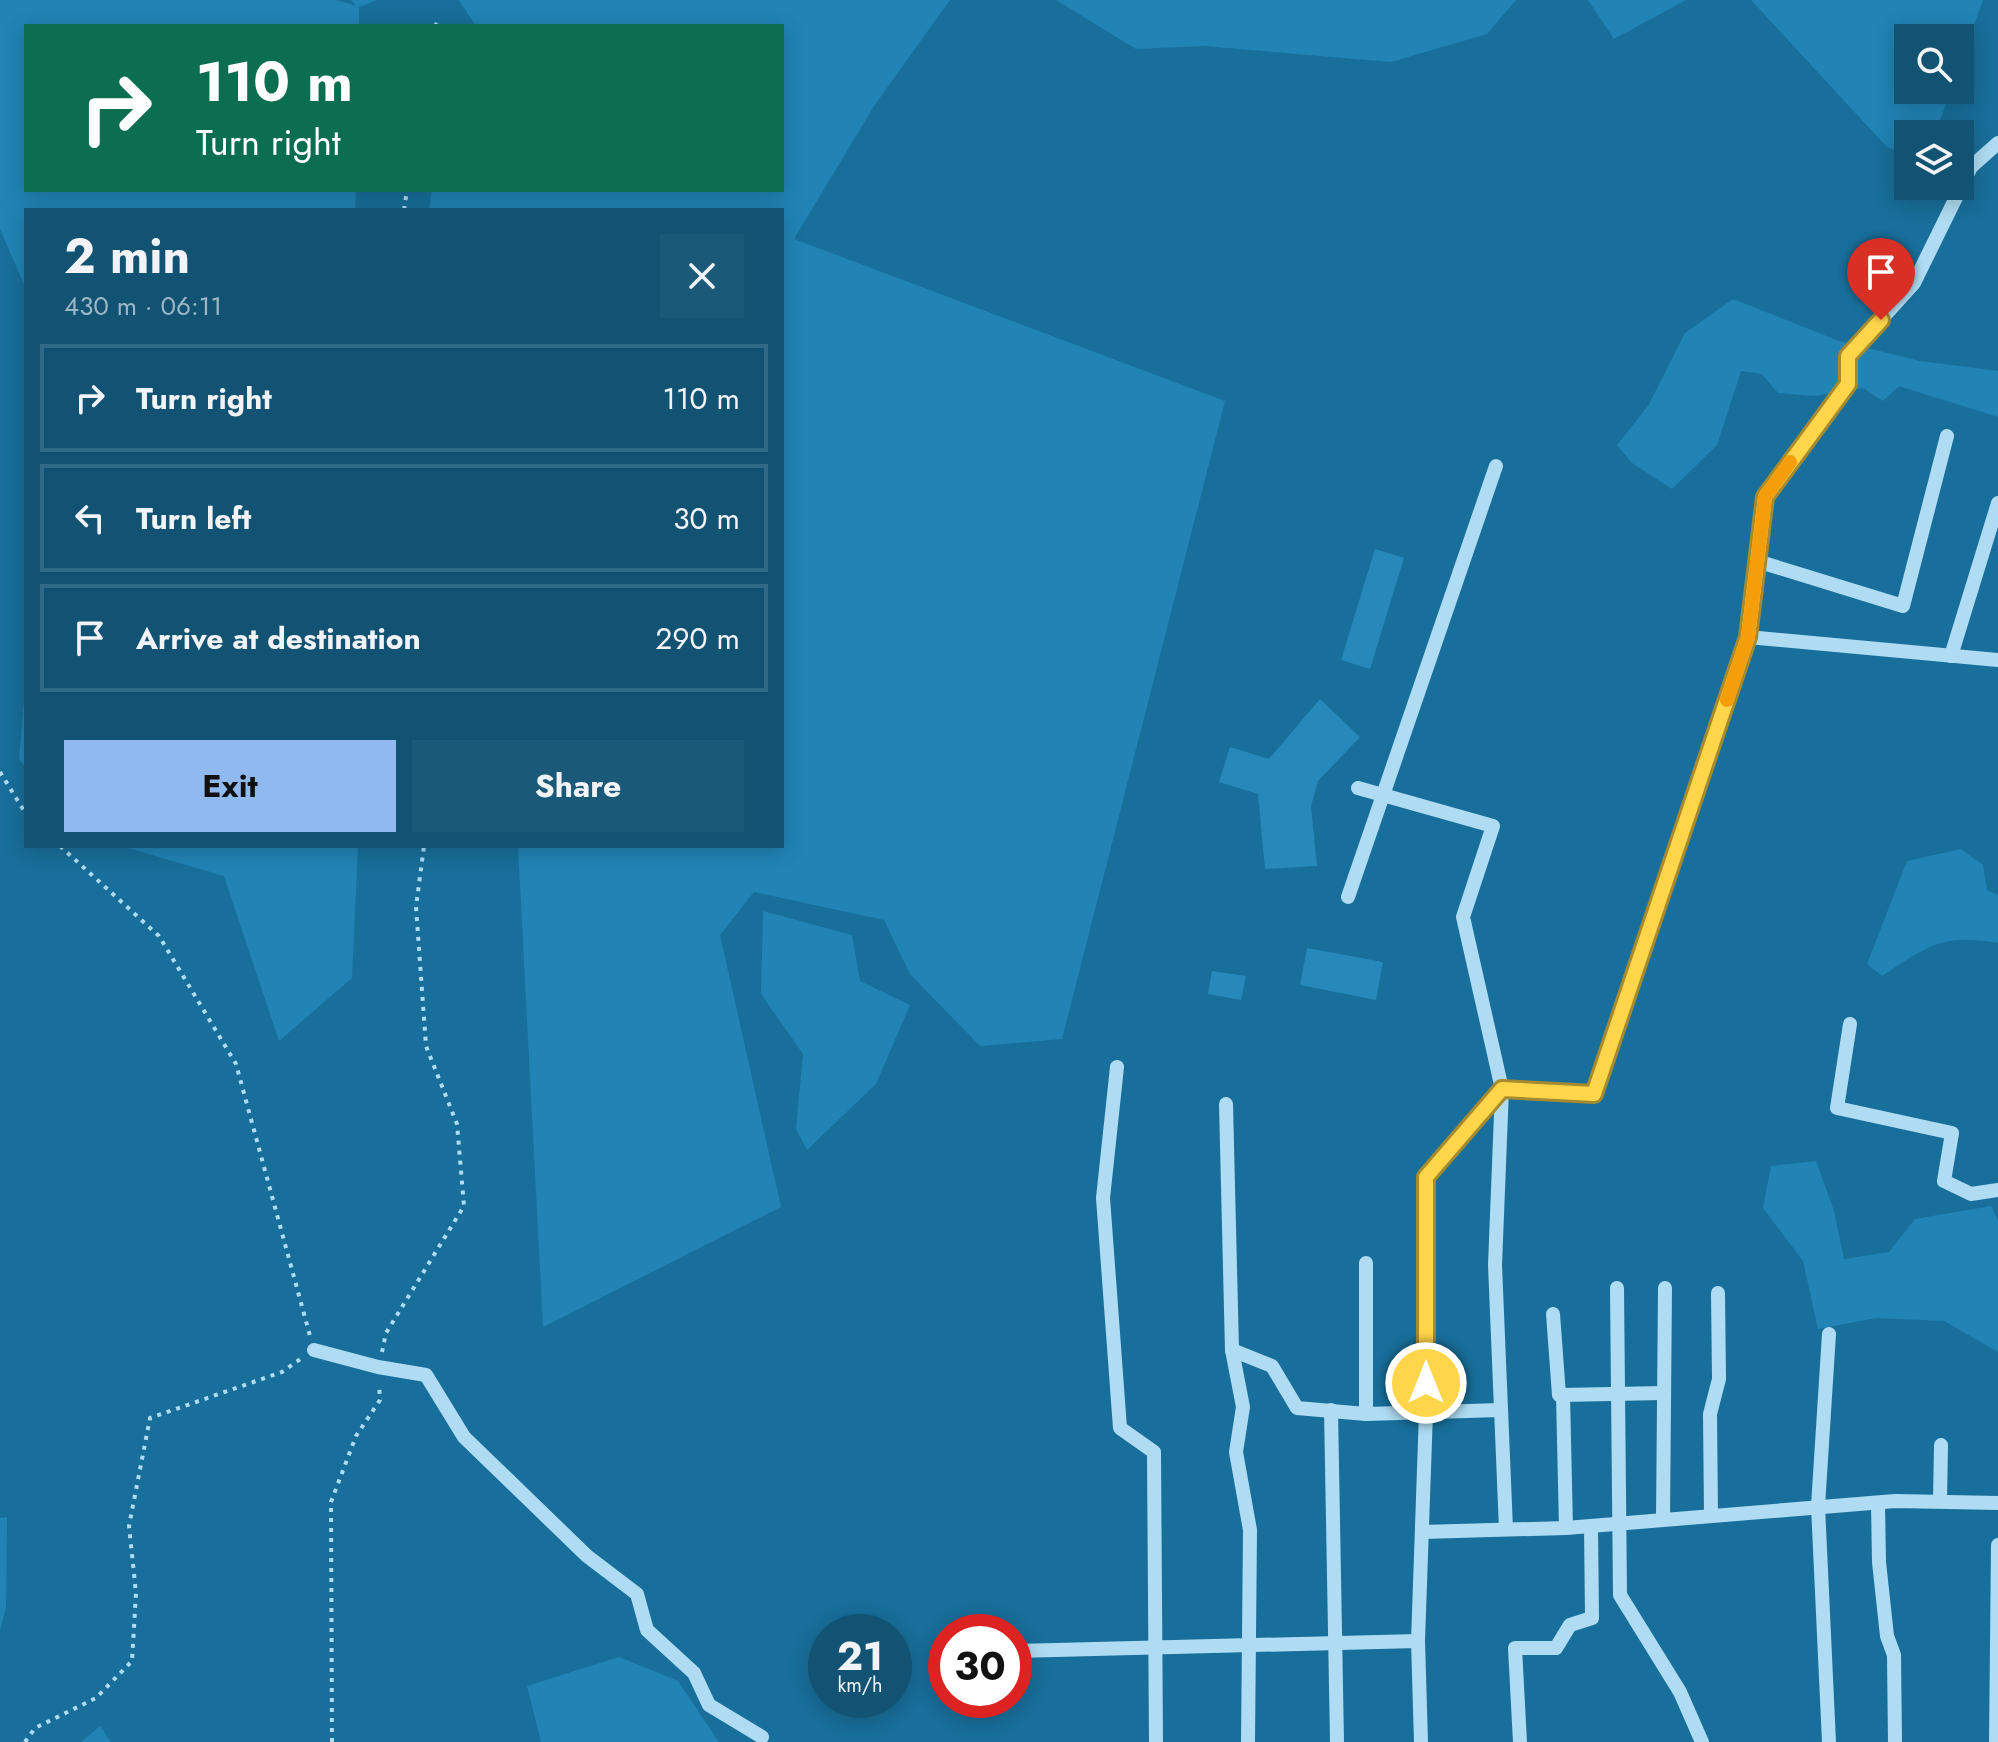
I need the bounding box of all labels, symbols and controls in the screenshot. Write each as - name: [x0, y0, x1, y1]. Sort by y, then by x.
- map controls: [1894, 24, 1974, 200]
- button: search: [1894, 24, 1974, 104]
- text: 110 m: [196, 41, 353, 122]
- icon: right: [64, 56, 168, 160]
- text: Turn right: [196, 116, 341, 168]
- button: layers: [1894, 120, 1974, 200]
- text: 2 min: [64, 222, 190, 291]
- button: close: [660, 234, 744, 318]
- pin: [1847, 238, 1915, 320]
- icon: arrive: [1859, 250, 1903, 294]
- text: 430 m · 06:11: [64, 287, 222, 325]
- icon: right: [68, 376, 112, 420]
- text: Turn right: [136, 377, 272, 420]
- text: 110 m: [663, 377, 740, 420]
- icon: left: [68, 496, 112, 540]
- text: Turn left: [136, 497, 251, 540]
- text: 30 m: [673, 497, 740, 540]
- icon: arrive: [68, 616, 112, 660]
- text: Arrive at destination: [136, 617, 421, 660]
- text: 290 m: [655, 617, 740, 660]
- button: Exit: [64, 740, 396, 832]
- button: Share: [412, 740, 744, 832]
- position arrow: [1384, 1341, 1468, 1425]
- speed limit sign: 30: [928, 1614, 1032, 1718]
- text: 21: [837, 1627, 883, 1685]
- text: km/h: [837, 1671, 883, 1700]

